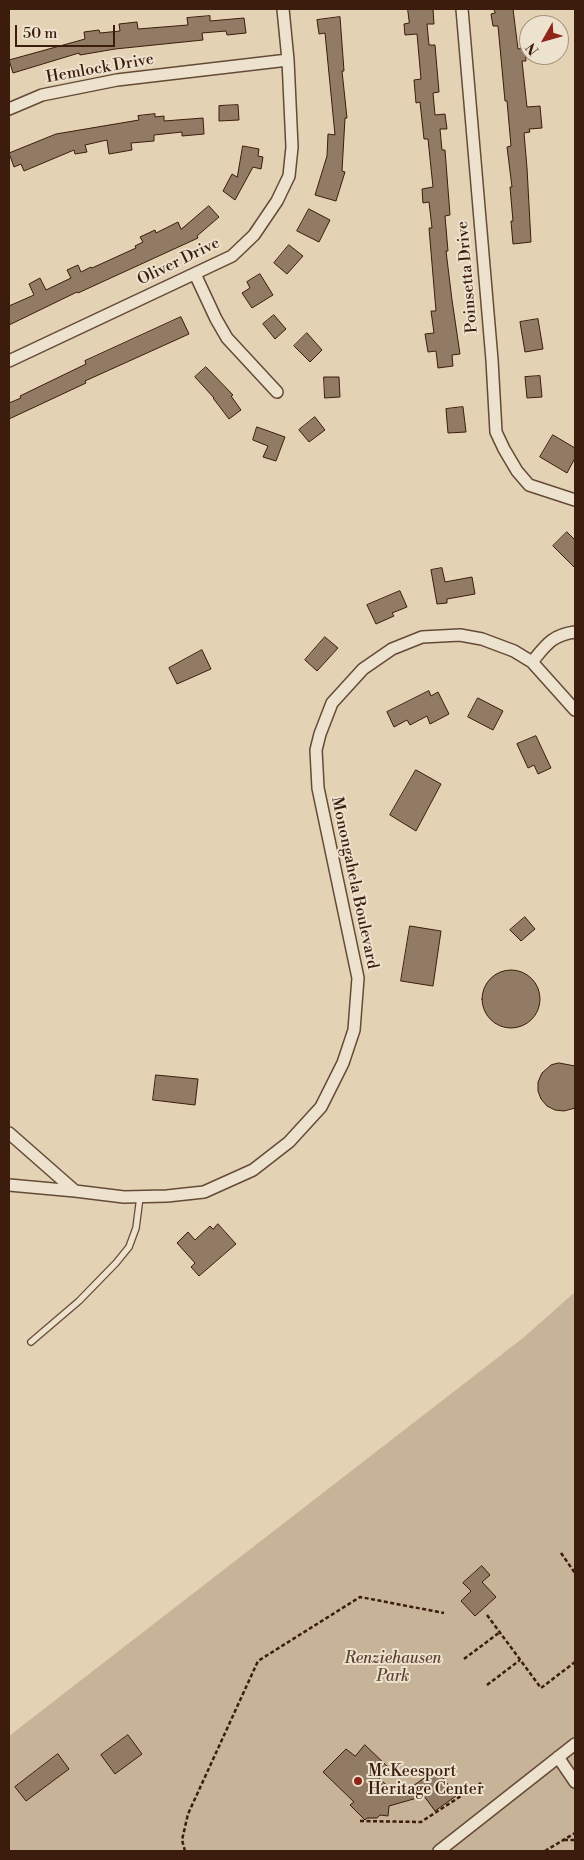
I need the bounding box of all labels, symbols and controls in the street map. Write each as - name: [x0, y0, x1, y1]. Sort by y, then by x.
- scale bar: [18, 15, 118, 47]
- north arrow: [519, 15, 569, 65]
- text: 50 m: [23, 24, 57, 43]
- text: N: [522, 39, 543, 59]
- street label: Hemlock Drive: [45, 50, 155, 88]
- street label: Poinsetta Drive: [454, 220, 482, 334]
- street label: Oliver Drive: [135, 234, 223, 290]
- street label: Monongahela Boulevard: [326, 795, 382, 971]
- park label: Renziehausen Park: [345, 1649, 441, 1687]
- place label: McKeesport Heritage Center: [368, 1762, 484, 1800]
- marker: McKeesport Heritage Center: [352, 1775, 364, 1787]

